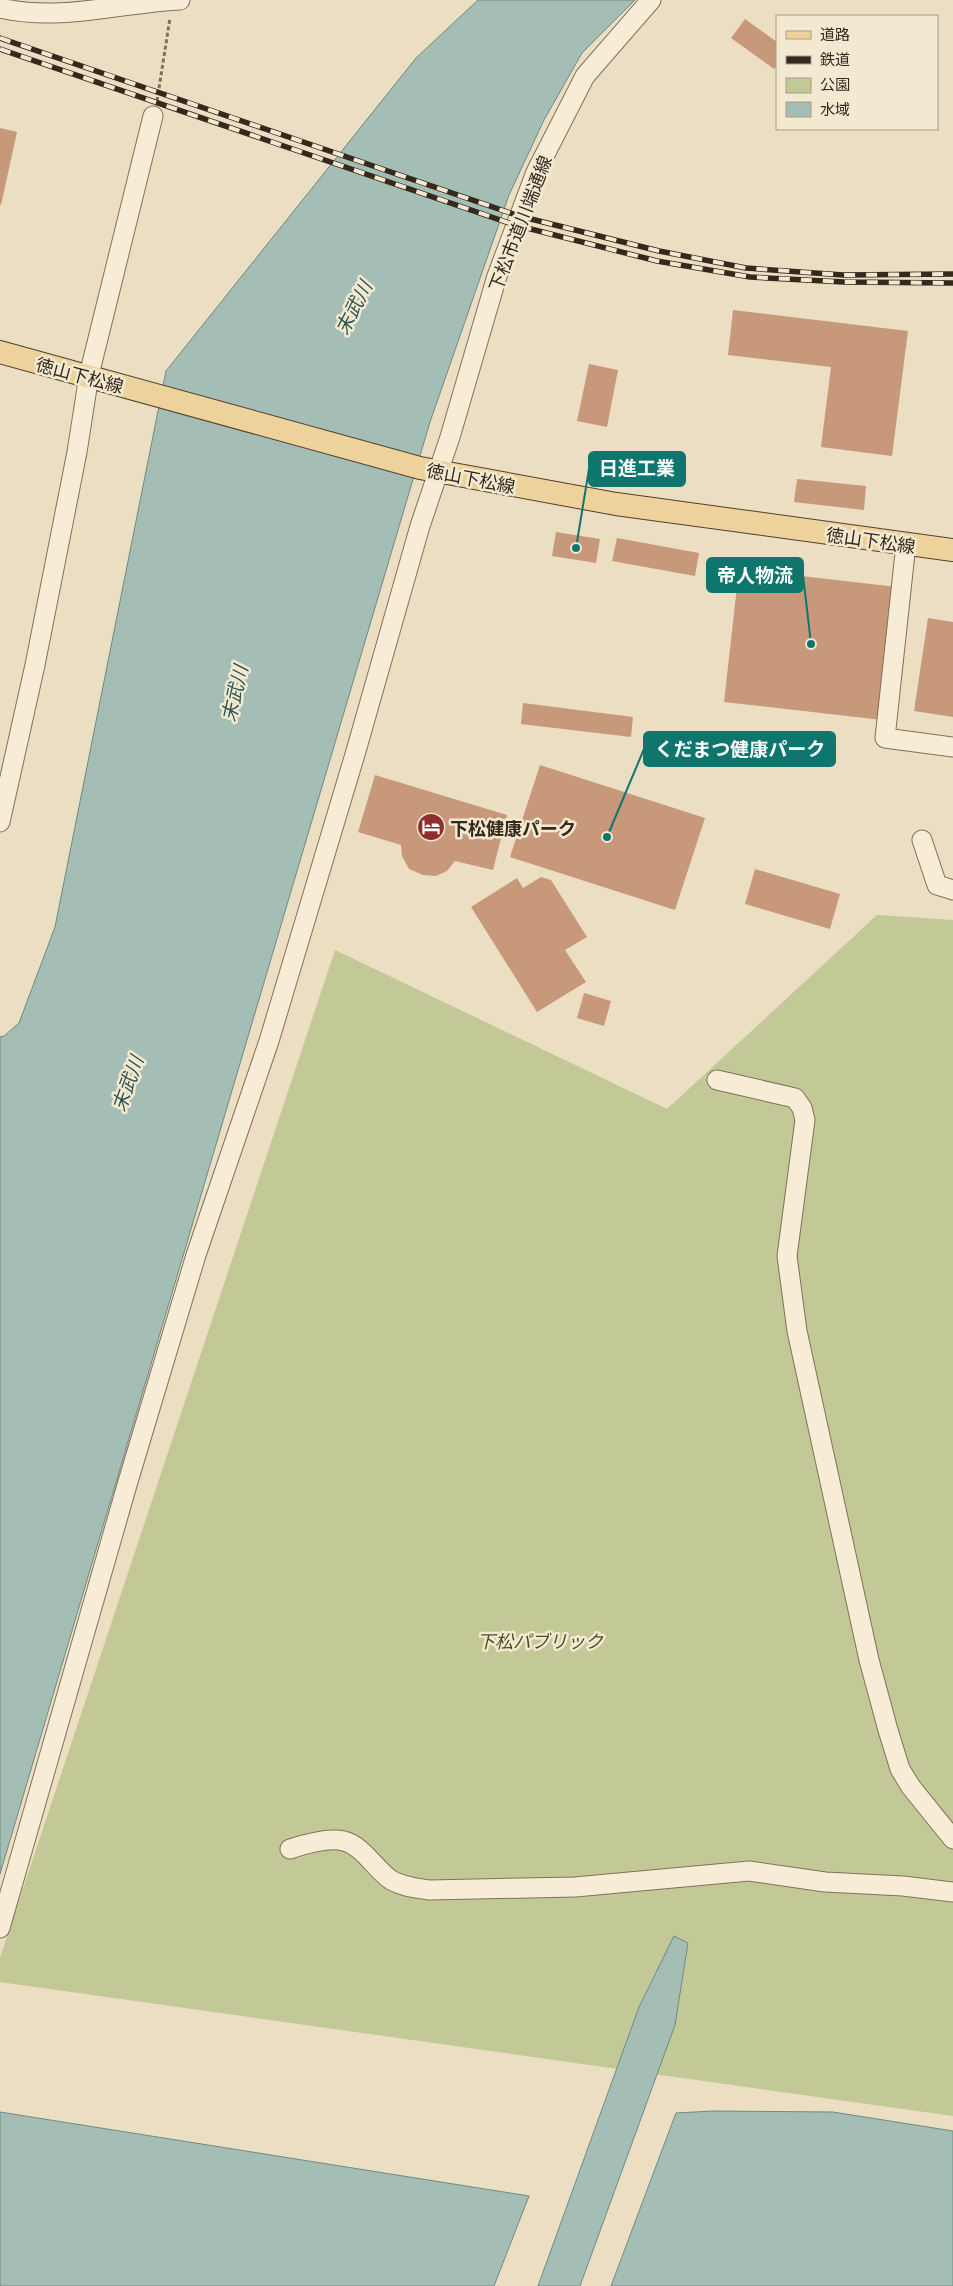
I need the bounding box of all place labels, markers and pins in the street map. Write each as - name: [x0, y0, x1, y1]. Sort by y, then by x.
- callout: 日進工業: [589, 452, 685, 486]
- callout: 帝人物流: [707, 558, 803, 592]
- callout: くだまつ健康パーク: [644, 732, 835, 766]
- hotel icon: 下松健康パーク: [416, 812, 446, 842]
- place label: 下松健康パーク: [450, 814, 576, 840]

